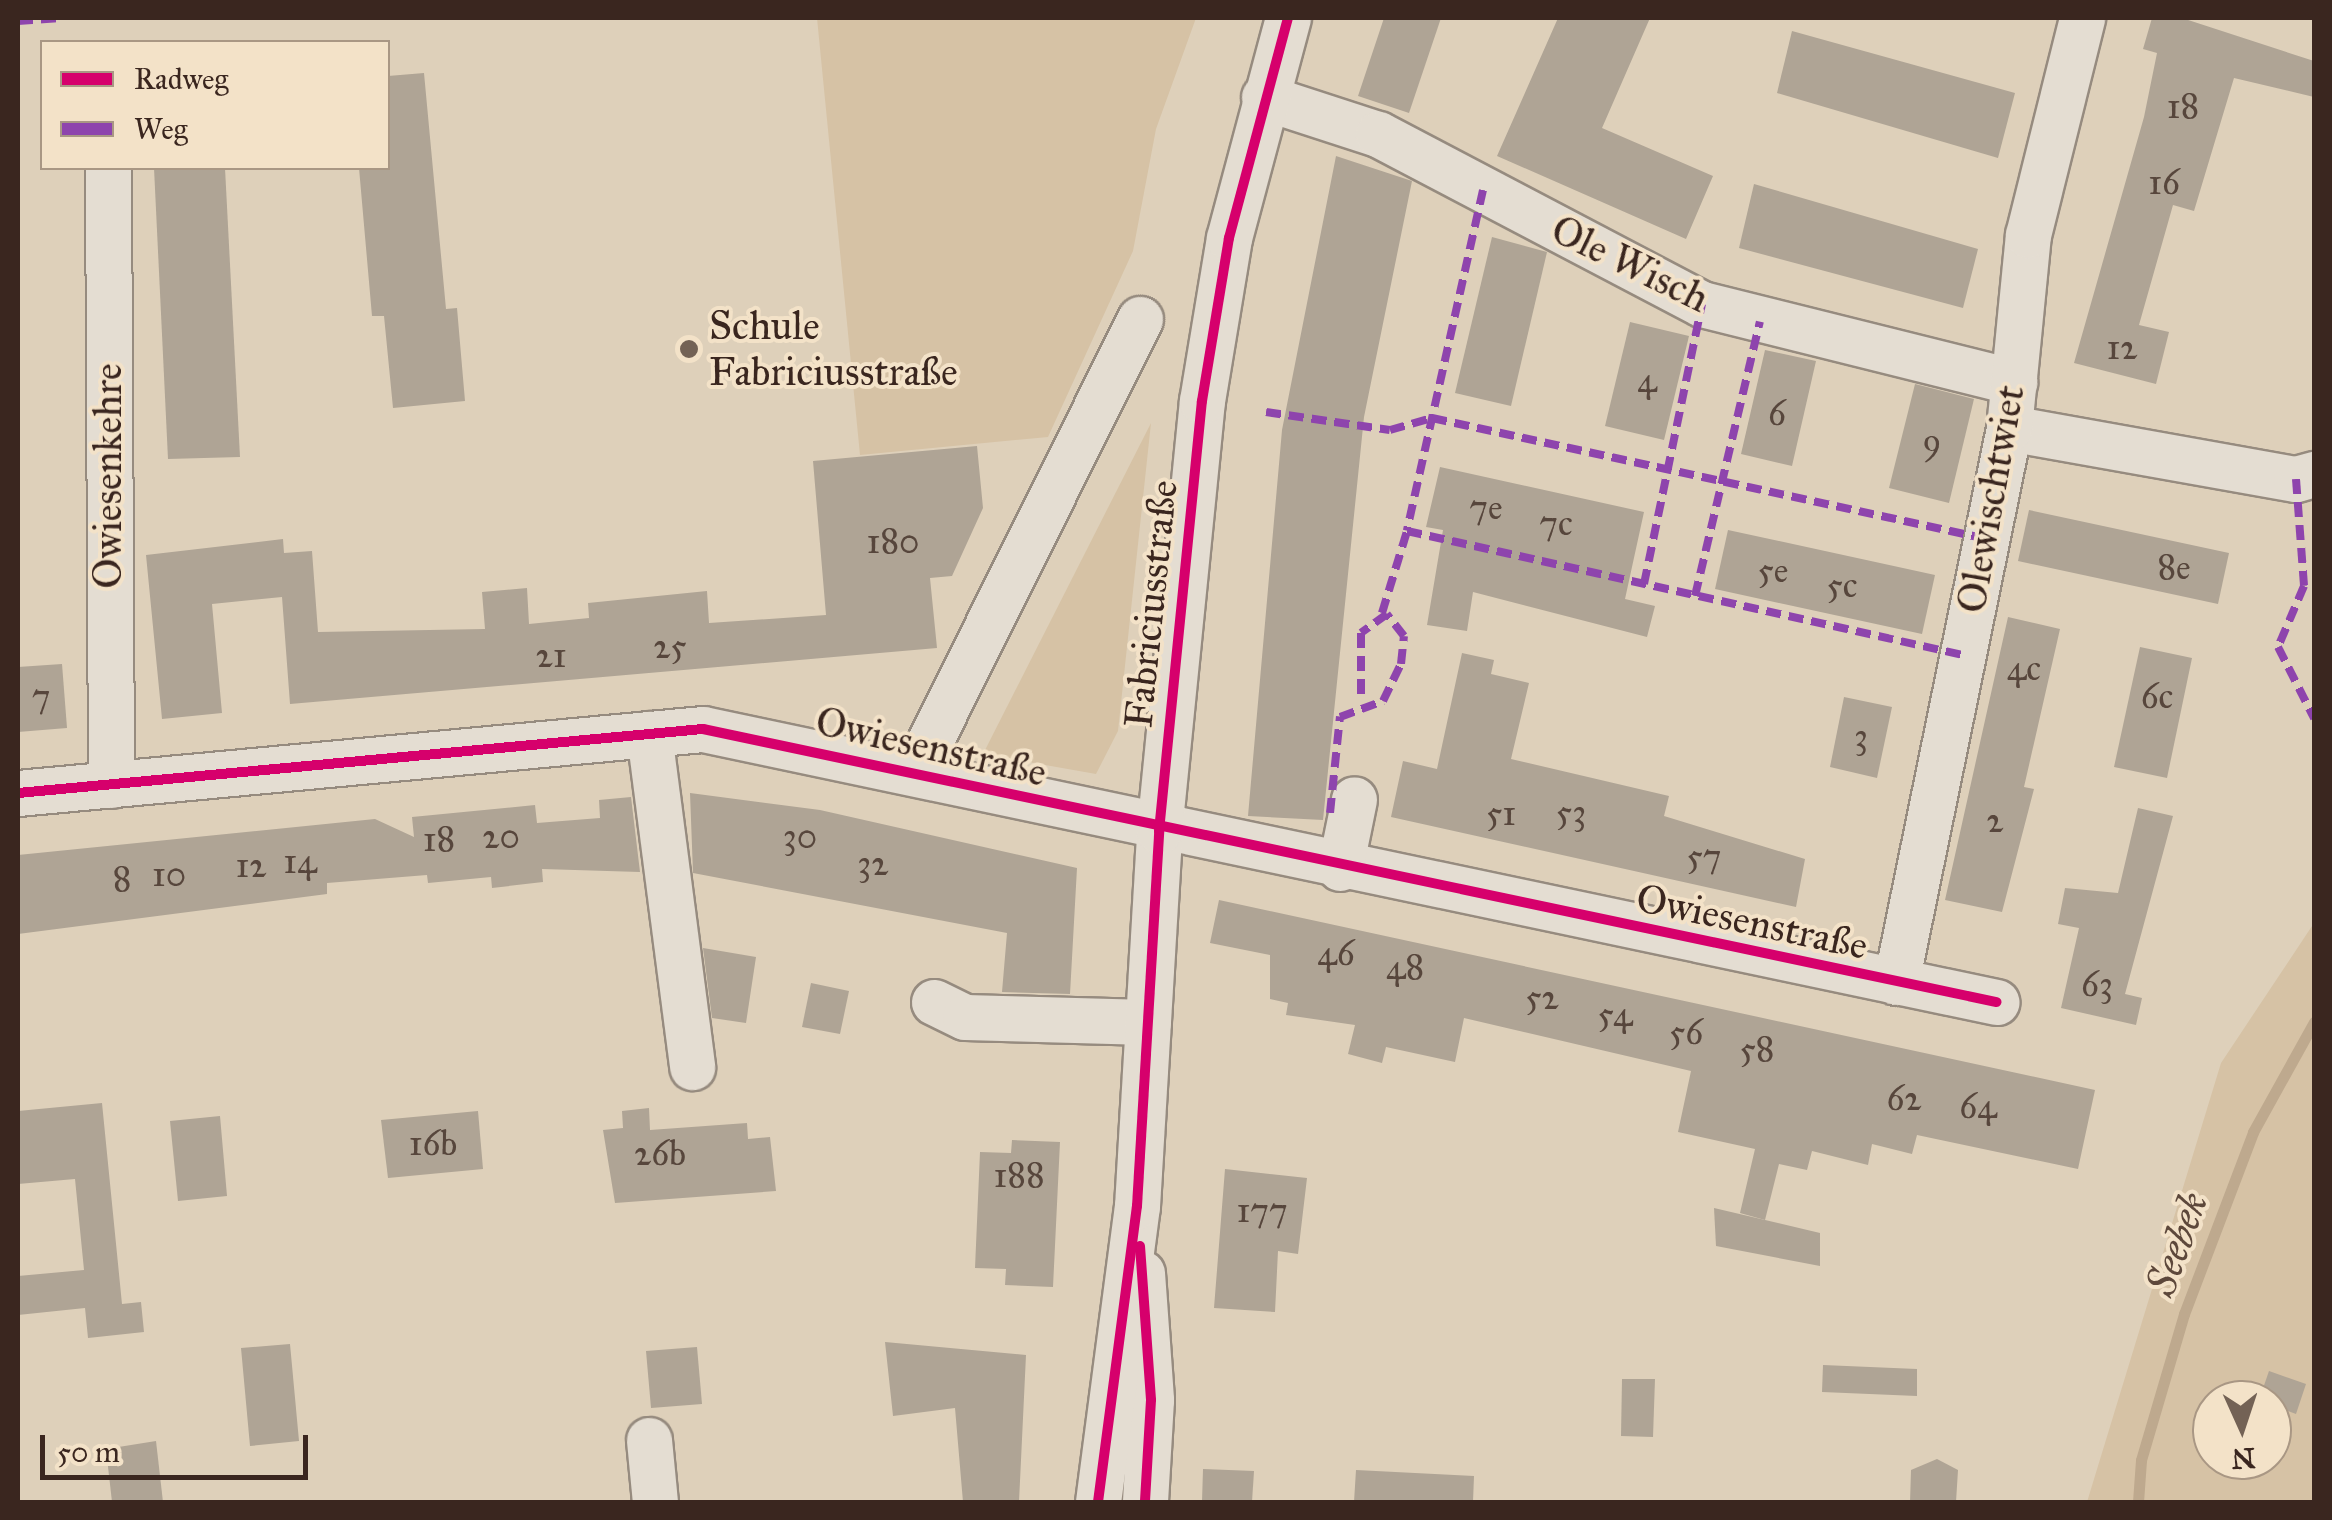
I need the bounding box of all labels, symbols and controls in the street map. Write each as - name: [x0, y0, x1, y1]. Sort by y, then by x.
- legend: [40, 40, 390, 170]
- text: Radweg: [134, 61, 229, 97]
- house number: 18: [2167, 86, 2199, 128]
- text: Weg: [134, 111, 188, 147]
- house number: 16: [2148, 162, 2180, 204]
- street label: Ole Wisch: [1543, 205, 1717, 323]
- place label: Schule Fabriciusstraße: [709, 302, 958, 396]
- house number: 12: [2106, 327, 2138, 369]
- marker: Schule Fabriciusstraße: [678, 338, 700, 360]
- house number: 4: [1637, 360, 1657, 402]
- street label: Owiesenkehre: [84, 363, 132, 589]
- street label: Olewischtwiet: [1947, 381, 2035, 617]
- house number: 6: [1768, 393, 1786, 435]
- house number: 9: [1923, 421, 1941, 463]
- street label: Fabriciusstraße: [1114, 478, 1188, 730]
- house number: 7e: [1469, 487, 1503, 529]
- house number: 7c: [1539, 503, 1573, 545]
- house number: 180: [867, 521, 919, 563]
- house number: 8e: [2157, 547, 2191, 589]
- house number: 5e: [1758, 550, 1788, 592]
- house number: 5c: [1826, 565, 1858, 607]
- house number: 25: [653, 626, 687, 668]
- house number: 21: [535, 635, 567, 677]
- house number: 4c: [2007, 648, 2041, 690]
- house number: 7: [32, 676, 50, 718]
- house number: 6c: [2141, 676, 2173, 718]
- street label: Owiesenstraße: [811, 697, 1051, 797]
- house number: 3: [1854, 716, 1868, 758]
- house number: 53: [1556, 792, 1586, 834]
- house number: 51: [1486, 793, 1516, 835]
- house number: 2: [1986, 800, 2004, 842]
- house number: 20: [482, 816, 520, 858]
- house number: 30: [783, 816, 817, 858]
- house number: 18: [423, 819, 455, 861]
- house number: 57: [1687, 836, 1721, 878]
- house number: 14: [283, 841, 317, 883]
- house number: 32: [857, 843, 889, 885]
- house number: 12: [235, 845, 267, 887]
- house number: 10: [152, 854, 186, 896]
- house number: 8: [113, 859, 131, 901]
- street label: Owiesenstraße: [1632, 874, 1872, 970]
- house number: 46: [1317, 933, 1355, 975]
- house number: 48: [1386, 947, 1424, 989]
- house number: 63: [2081, 964, 2113, 1006]
- house number: 52: [1525, 977, 1559, 1019]
- house number: 54: [1598, 994, 1632, 1036]
- house number: 56: [1669, 1012, 1703, 1054]
- house number: 58: [1740, 1029, 1774, 1071]
- house number: 62: [1886, 1078, 1922, 1120]
- house number: 64: [1959, 1086, 1997, 1128]
- house number: 16b: [409, 1123, 457, 1165]
- house number: 26b: [634, 1133, 686, 1175]
- house number: 188: [993, 1155, 1045, 1197]
- water label: Seebek: [2135, 1185, 2219, 1303]
- house number: 177: [1236, 1190, 1288, 1232]
- north arrow: [2192, 1380, 2292, 1480]
- scale bar: [45, 1415, 312, 1477]
- text: 50 m: [57, 1434, 120, 1470]
- text: N: [2231, 1440, 2256, 1477]

